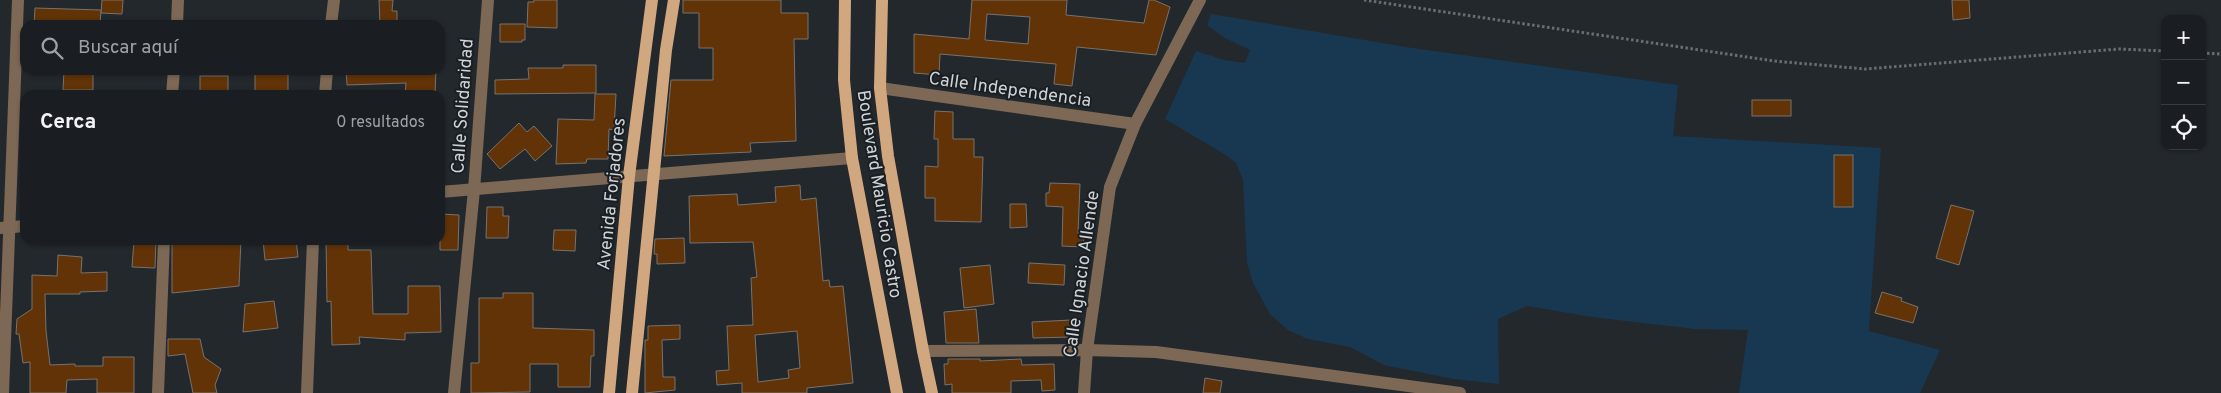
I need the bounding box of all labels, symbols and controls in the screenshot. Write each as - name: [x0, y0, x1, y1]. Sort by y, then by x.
- map controls: [2161, 15, 2206, 150]
- button: +: [2161, 15, 2206, 60]
- search box: [20, 20, 445, 75]
- icon: search: [38, 34, 66, 62]
- text: Buscar aquí: [78, 36, 178, 60]
- street label: Calle Solidaridad: [447, 38, 480, 175]
- button: −: [2161, 60, 2206, 105]
- street label: Calle Independencia: [927, 68, 1093, 113]
- street label: Boulevard Mauricio Castro: [851, 88, 906, 300]
- button: locate: [2161, 105, 2206, 150]
- text: Cerca: [40, 109, 96, 136]
- text: 0 resultados: [336, 113, 425, 133]
- street label: Avenida Forjadores: [593, 117, 632, 272]
- street label: Calle Ignacio Allende: [1059, 189, 1106, 359]

